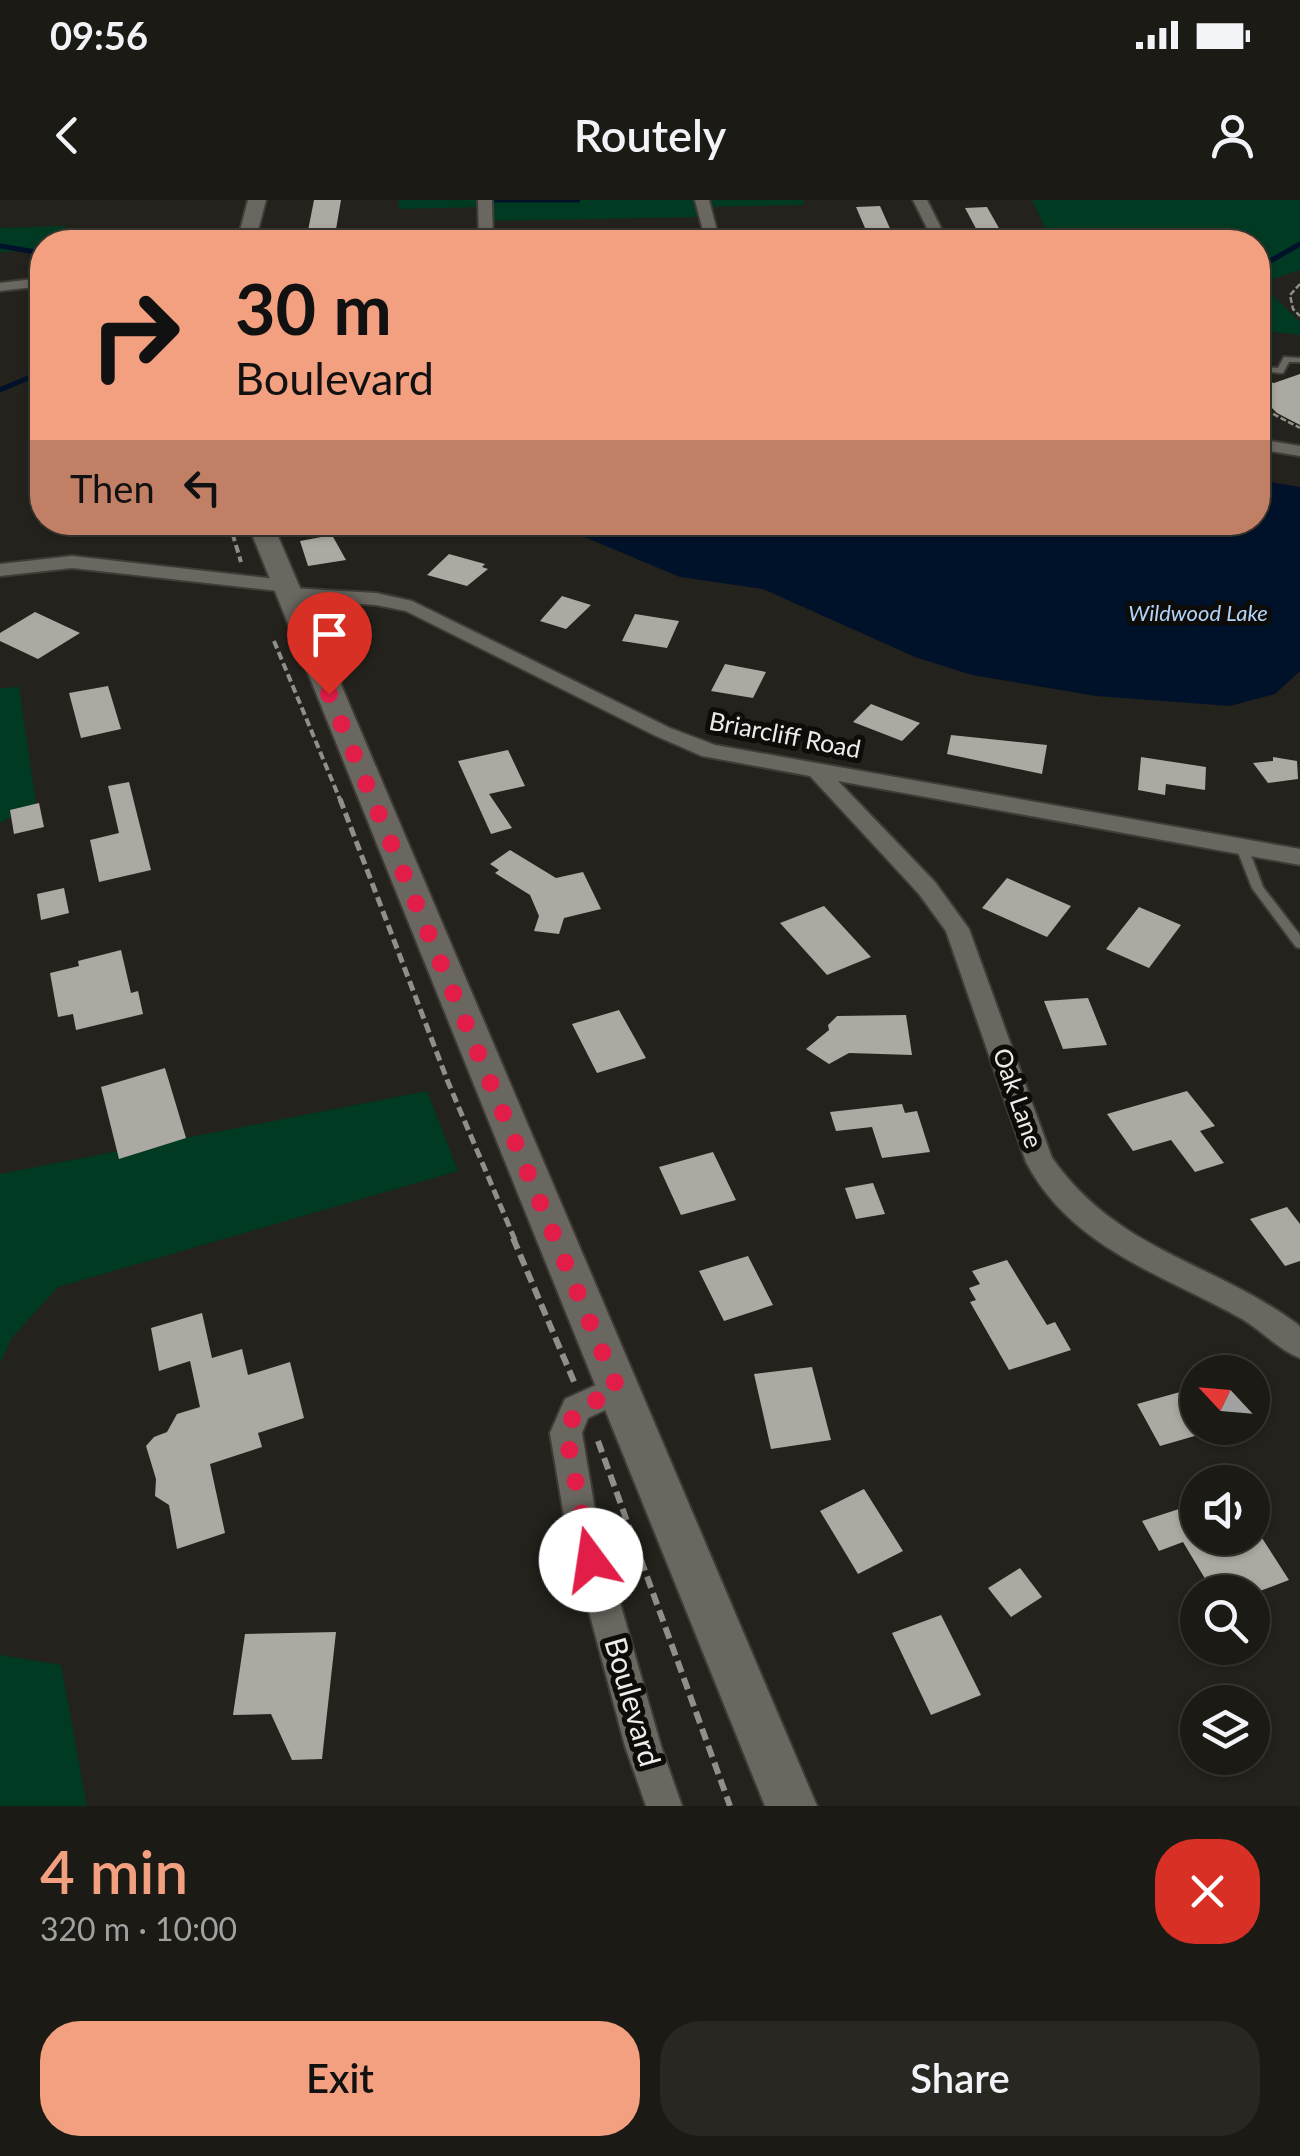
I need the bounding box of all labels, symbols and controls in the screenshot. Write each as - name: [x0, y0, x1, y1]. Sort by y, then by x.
- text: 09:56: [50, 12, 148, 58]
- icon: back: [40, 108, 95, 163]
- text: Routely: [574, 108, 726, 162]
- icon: person: [1205, 108, 1260, 163]
- text: 30 m: [235, 266, 392, 350]
- icon: right: [70, 270, 200, 400]
- text: Boulevard: [235, 351, 434, 405]
- icon: left: [175, 460, 230, 515]
- text: Then: [70, 465, 155, 511]
- pin: [287, 592, 372, 695]
- water label: Wildwood Lake: [1128, 599, 1268, 626]
- icon: arrive: [302, 607, 357, 662]
- street label: Briarcliff Road: [707, 705, 864, 763]
- street label: Oak Lane: [988, 1044, 1050, 1152]
- north arrow: [1180, 1355, 1270, 1445]
- map controls: [1180, 1355, 1270, 1775]
- button: sound: [1180, 1465, 1270, 1555]
- position arrow: [539, 1508, 643, 1612]
- button: search: [1180, 1575, 1270, 1665]
- street label: Boulevard: [598, 1633, 670, 1770]
- button: layers: [1180, 1685, 1270, 1775]
- text: 4 min: [40, 1835, 188, 1907]
- button: close: [1155, 1839, 1260, 1944]
- text: 320 m · 10:00: [40, 1909, 237, 1948]
- button: Exit: [40, 2021, 640, 2136]
- button: Share: [660, 2021, 1260, 2136]

